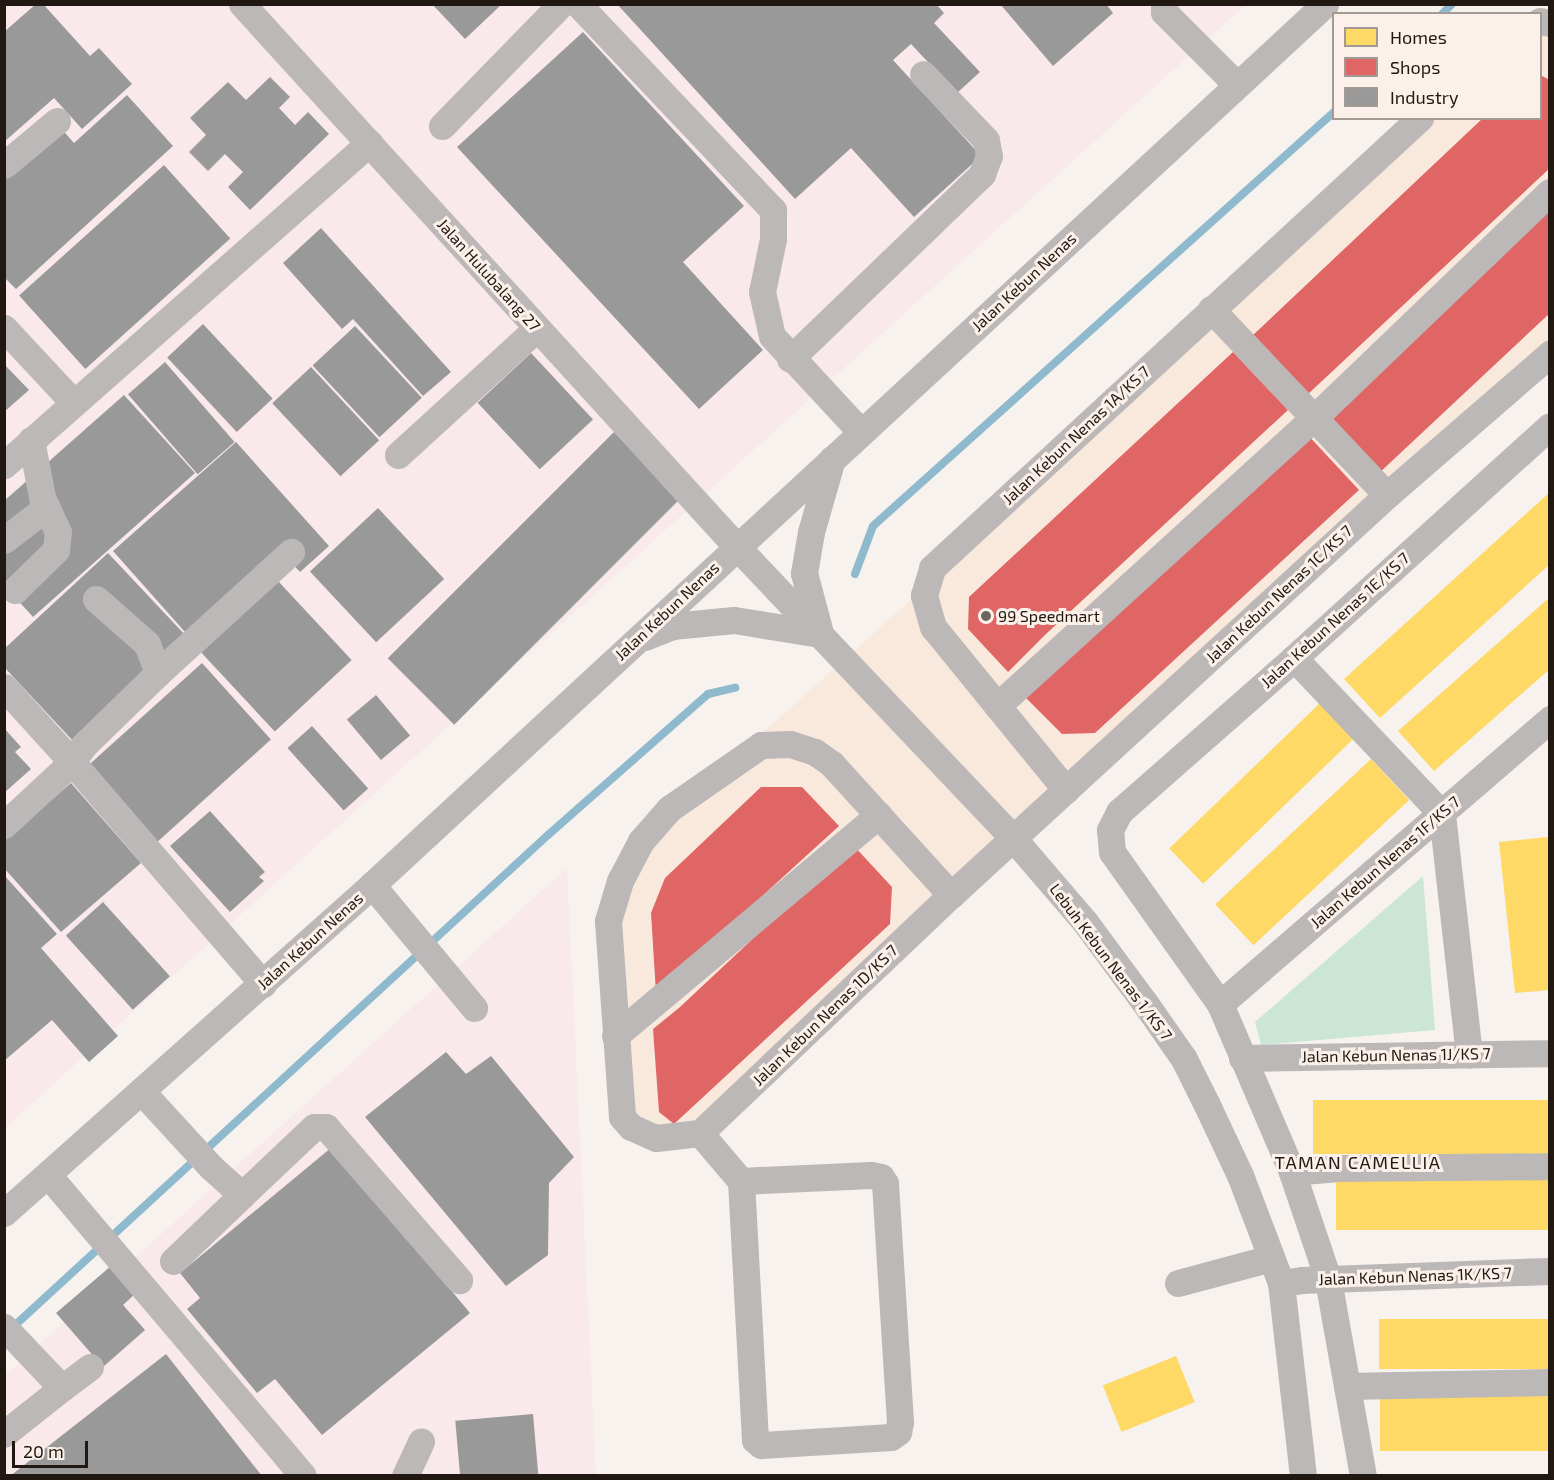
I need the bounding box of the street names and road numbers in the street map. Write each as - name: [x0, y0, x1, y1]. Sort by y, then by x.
- street label: Jalan Hulubalang 27: [433, 215, 545, 335]
- street label: Jalan Kebun Nenas: [968, 229, 1080, 335]
- street label: Jalan Kebun Nenas 1A/KS 7: [999, 362, 1153, 508]
- street label: Jalan Kebun Nenas 1C/KS 7: [1202, 521, 1356, 667]
- street label: Jalan Kebun Nenas 1E/KS 7: [1257, 548, 1413, 692]
- street label: Jalan Kebun Nenas: [611, 558, 723, 664]
- street label: Jalan Kebun Nenas 1F/KS 7: [1306, 792, 1464, 932]
- street label: Lebuh Kebun Nenas 1/KS 7: [1046, 880, 1176, 1044]
- street label: Jalan Kebun Nenas: [253, 888, 367, 994]
- street label: Jalan Kebun Nenas 1D/KS 7: [748, 941, 902, 1089]
- street label: Jalan Kebun Nenas 1J/KS 7: [1301, 1044, 1491, 1066]
- street label: Jalan Kebun Nenas 1K/KS 7: [1318, 1263, 1512, 1289]

